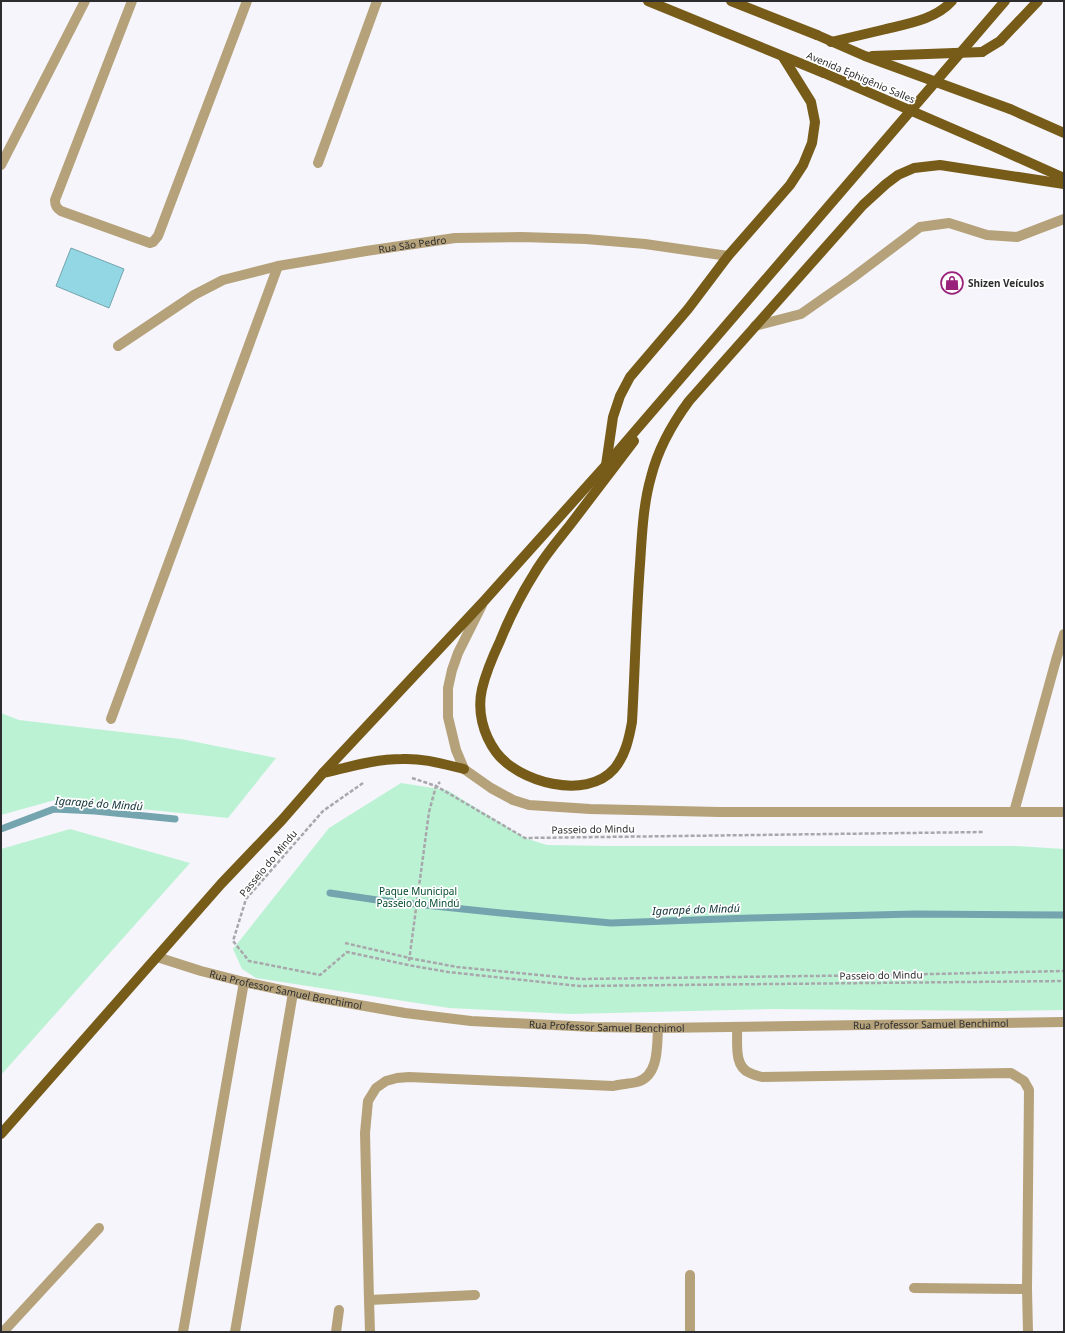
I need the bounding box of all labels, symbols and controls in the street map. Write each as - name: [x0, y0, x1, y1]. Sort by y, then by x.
- street label: Avenida Ephigênio Salles: [805, 48, 918, 106]
- street label: Rua São Pedro: [378, 232, 447, 256]
- shop icon: Shizen Veículos: [939, 270, 965, 296]
- place label: Shizen Veículos: [968, 276, 1044, 290]
- water label: Igarapé do Mindú: [54, 792, 144, 814]
- street label: Passeio do Mindu: [551, 821, 635, 837]
- street label: Passeio do Mindu: [236, 827, 300, 899]
- park label: Paque Municipal Passeio do Mindú: [376, 884, 460, 910]
- water label: Igarapé do Mindú: [651, 900, 741, 918]
- street label: Rua Professor Samuel Benchimol: [208, 966, 363, 1012]
- street label: Passeio do Mindu: [839, 967, 923, 983]
- street label: Rua Professor Samuel Benchimol: [853, 1016, 1009, 1032]
- street label: Rua Professor Samuel Benchimol: [529, 1017, 685, 1035]

